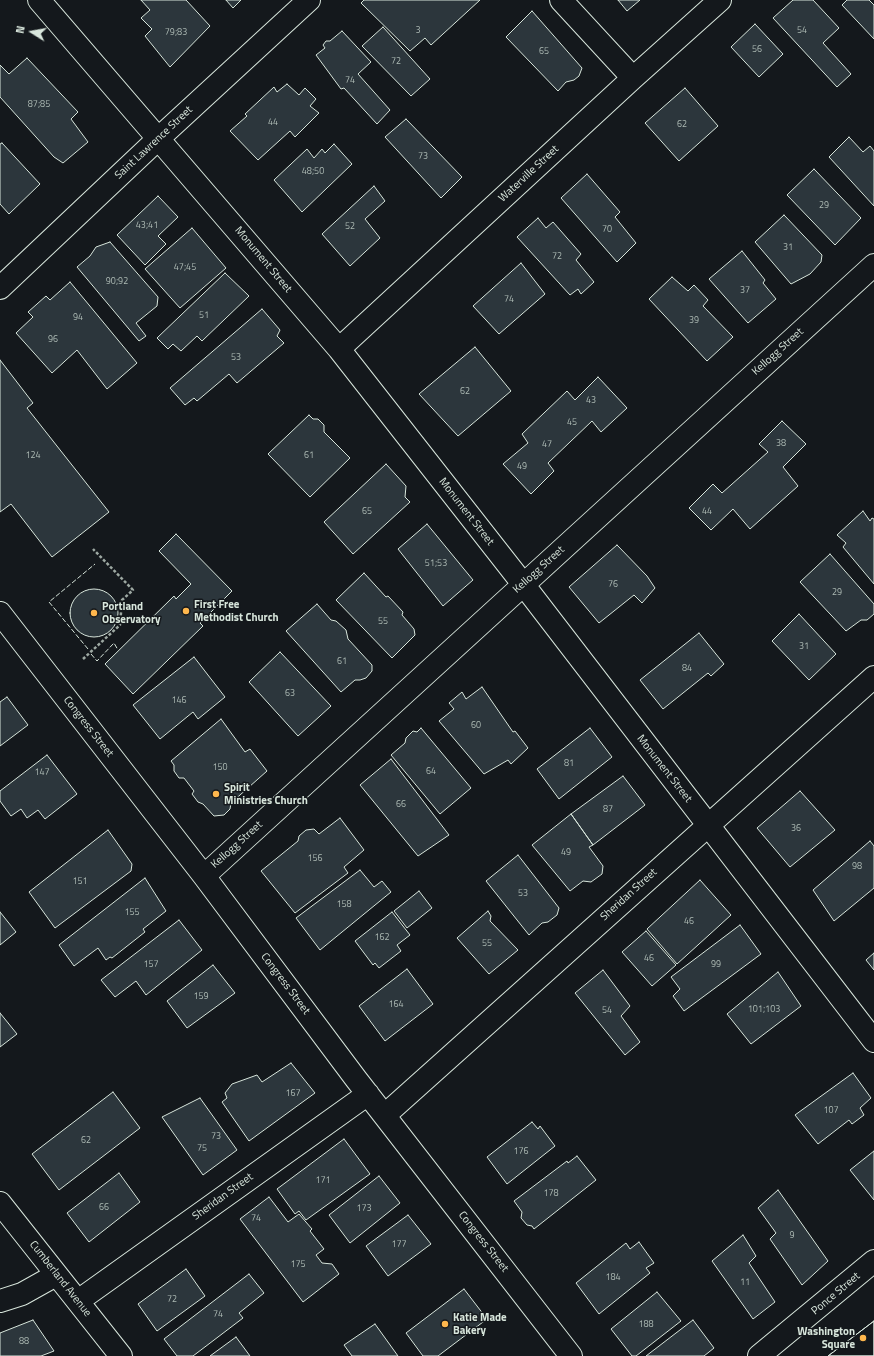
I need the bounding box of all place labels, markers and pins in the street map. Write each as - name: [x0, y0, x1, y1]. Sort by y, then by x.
- place label: First Free Methodist Church: [194, 598, 279, 624]
- place label: Portland Observatory: [102, 600, 161, 626]
- marker: First Free Methodist Church: [181, 606, 191, 616]
- marker: Portland Observatory: [89, 608, 99, 618]
- place label: Spirit Ministries Church: [224, 781, 308, 807]
- marker: Spirit Ministries Church: [211, 789, 221, 799]
- place label: Katie Made Bakery: [453, 1311, 507, 1337]
- marker: Katie Made Bakery: [440, 1319, 450, 1329]
- place label: Washington Square: [797, 1325, 855, 1351]
- marker: Washington Square: [858, 1333, 868, 1343]

